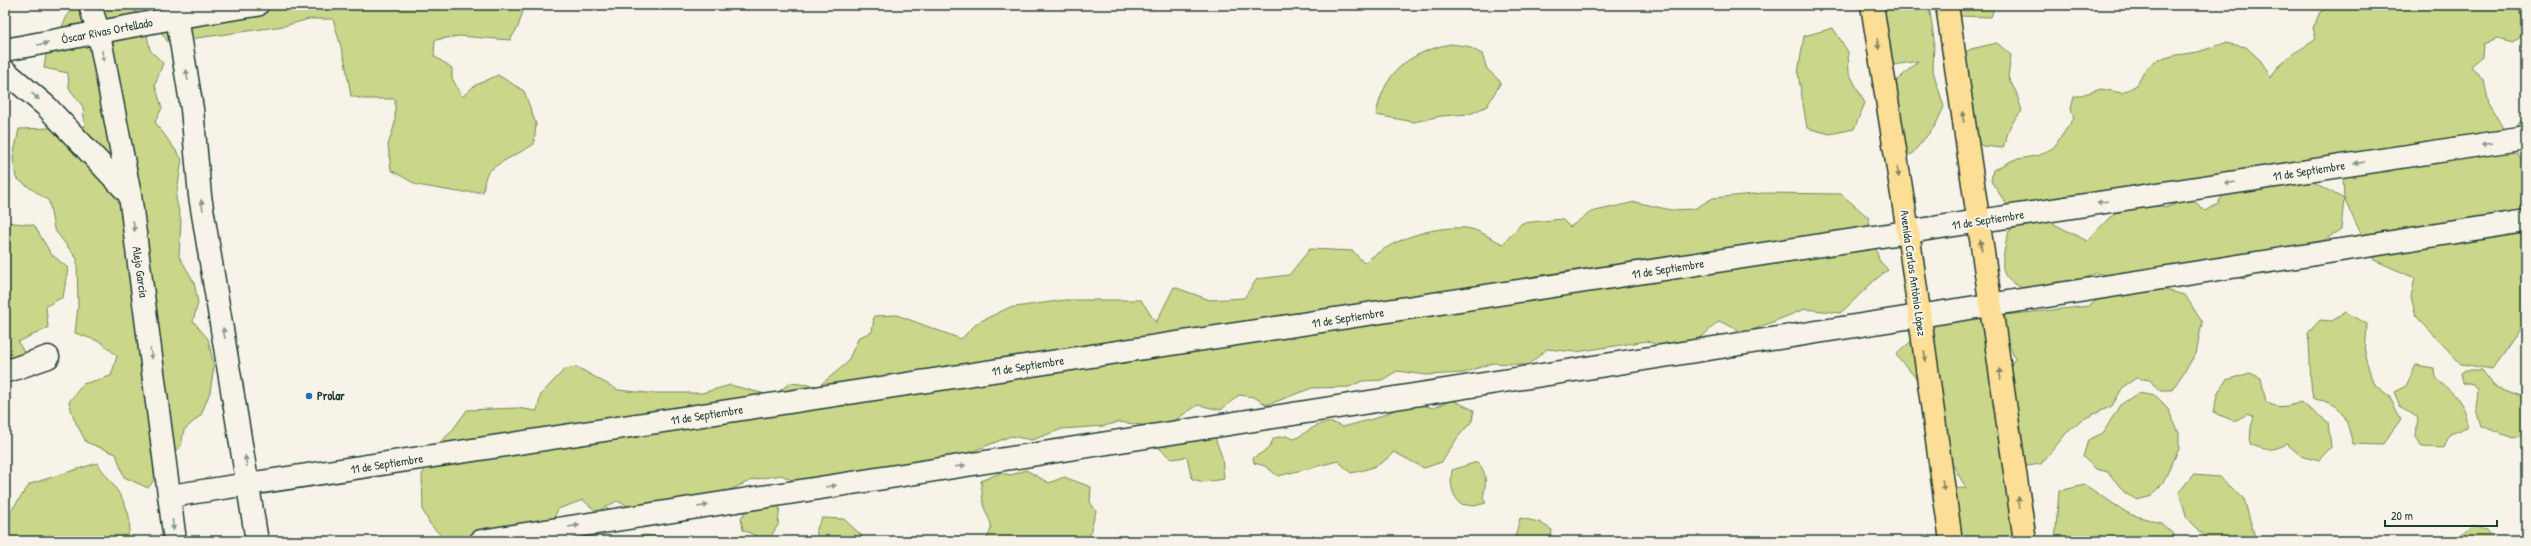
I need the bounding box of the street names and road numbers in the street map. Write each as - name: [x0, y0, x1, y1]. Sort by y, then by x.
- street label: Óscar Rivas Ortellado: [60, 13, 154, 48]
- street label: 11 de Septiembre: [2271, 156, 2347, 185]
- street label: 11 de Septiembre: [1950, 205, 2026, 234]
- street label: Avenida Carlos António López: [1896, 209, 1931, 337]
- street label: Alejo García: [129, 245, 153, 299]
- street label: 11 de Septiembre: [1630, 254, 1706, 283]
- street label: 11 de Septiembre: [1310, 303, 1386, 332]
- street label: 11 de Septiembre: [990, 351, 1066, 380]
- street label: 11 de Septiembre: [669, 400, 745, 429]
- street label: 11 de Septiembre: [349, 449, 425, 478]

